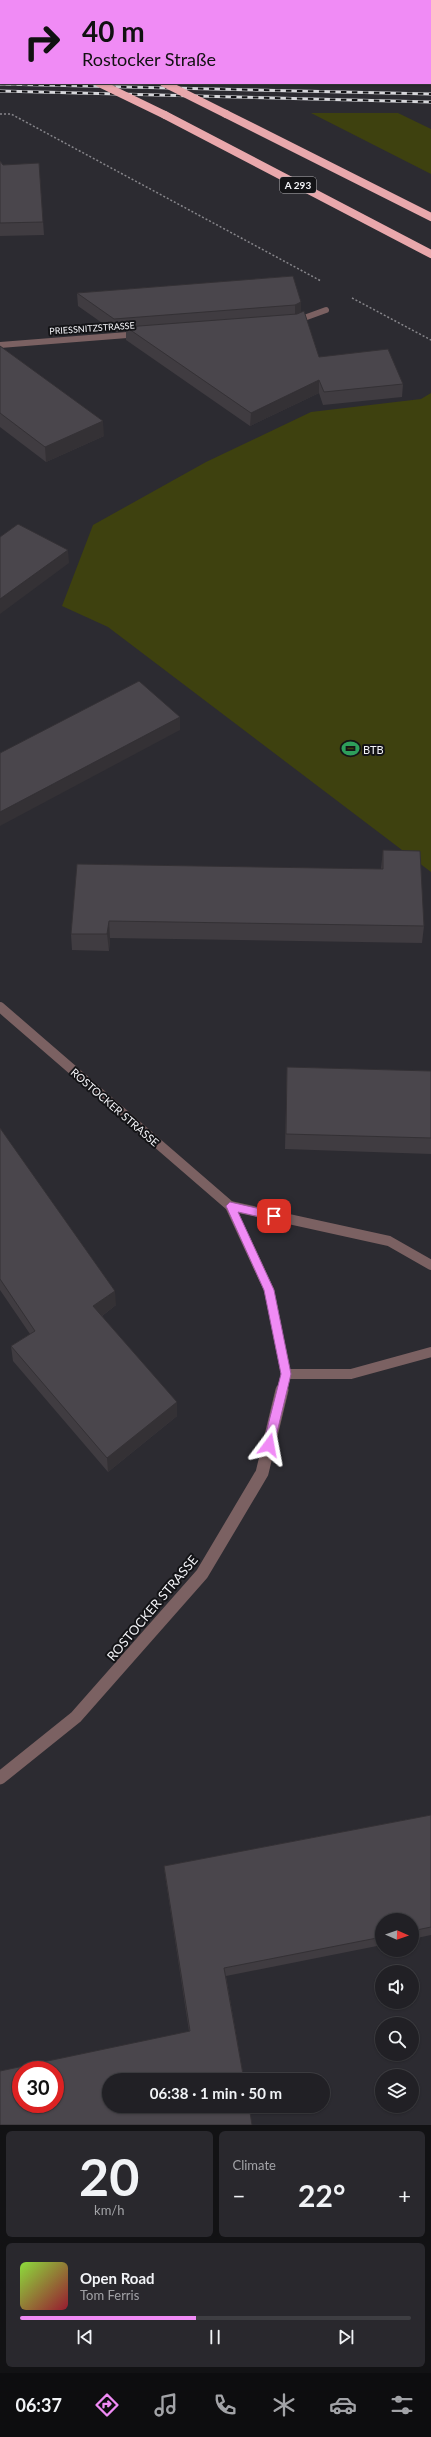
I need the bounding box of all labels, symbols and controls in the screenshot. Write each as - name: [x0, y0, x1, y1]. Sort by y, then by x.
- text: 40 m: [82, 14, 145, 48]
- icon: right: [16, 16, 68, 68]
- text: Rostocker Straße: [82, 48, 216, 70]
- road number: A 293: [280, 177, 316, 193]
- street label: PRIESSNITZSTRASSE: [49, 320, 135, 336]
- sports icon: BTB: [340, 739, 360, 759]
- place label: BTB: [363, 743, 384, 756]
- street label: ROSTOCKER STRASSE: [68, 1065, 162, 1149]
- pin: [257, 1199, 291, 1233]
- icon: arrive: [263, 1205, 285, 1227]
- position arrow: [248, 1424, 290, 1466]
- street label: ROSTOCKER STRASSE: [103, 1552, 201, 1664]
- north arrow: [375, 1913, 419, 1957]
- map controls: [375, 1913, 419, 2113]
- button: sound: [375, 1965, 419, 2009]
- button: search: [375, 2017, 419, 2061]
- speed limit sign: 30: [12, 2061, 64, 2113]
- button: layers: [375, 2069, 419, 2113]
- text: 06:38 · 1 min · 50 m: [150, 2084, 282, 2102]
- text: 20: [79, 2145, 139, 2207]
- text: Climate: [233, 2157, 276, 2173]
- text: 22°: [298, 2177, 345, 2213]
- text: −: [233, 2182, 245, 2209]
- text: +: [398, 2182, 411, 2209]
- text: km/h: [94, 2202, 124, 2218]
- text: Open Road: [80, 2269, 155, 2287]
- text: Tom Ferris: [80, 2287, 139, 2303]
- icon: previous: [74, 2326, 96, 2348]
- icon: pause: [204, 2326, 226, 2348]
- icon: next: [335, 2326, 357, 2348]
- icon: directions: [93, 2391, 121, 2419]
- icon: music: [152, 2391, 180, 2419]
- icon: phone: [211, 2391, 239, 2419]
- icon: climate: [270, 2391, 298, 2419]
- icon: car: [329, 2391, 357, 2419]
- icon: filters: [388, 2391, 416, 2419]
- text: 06:37: [15, 2394, 62, 2416]

